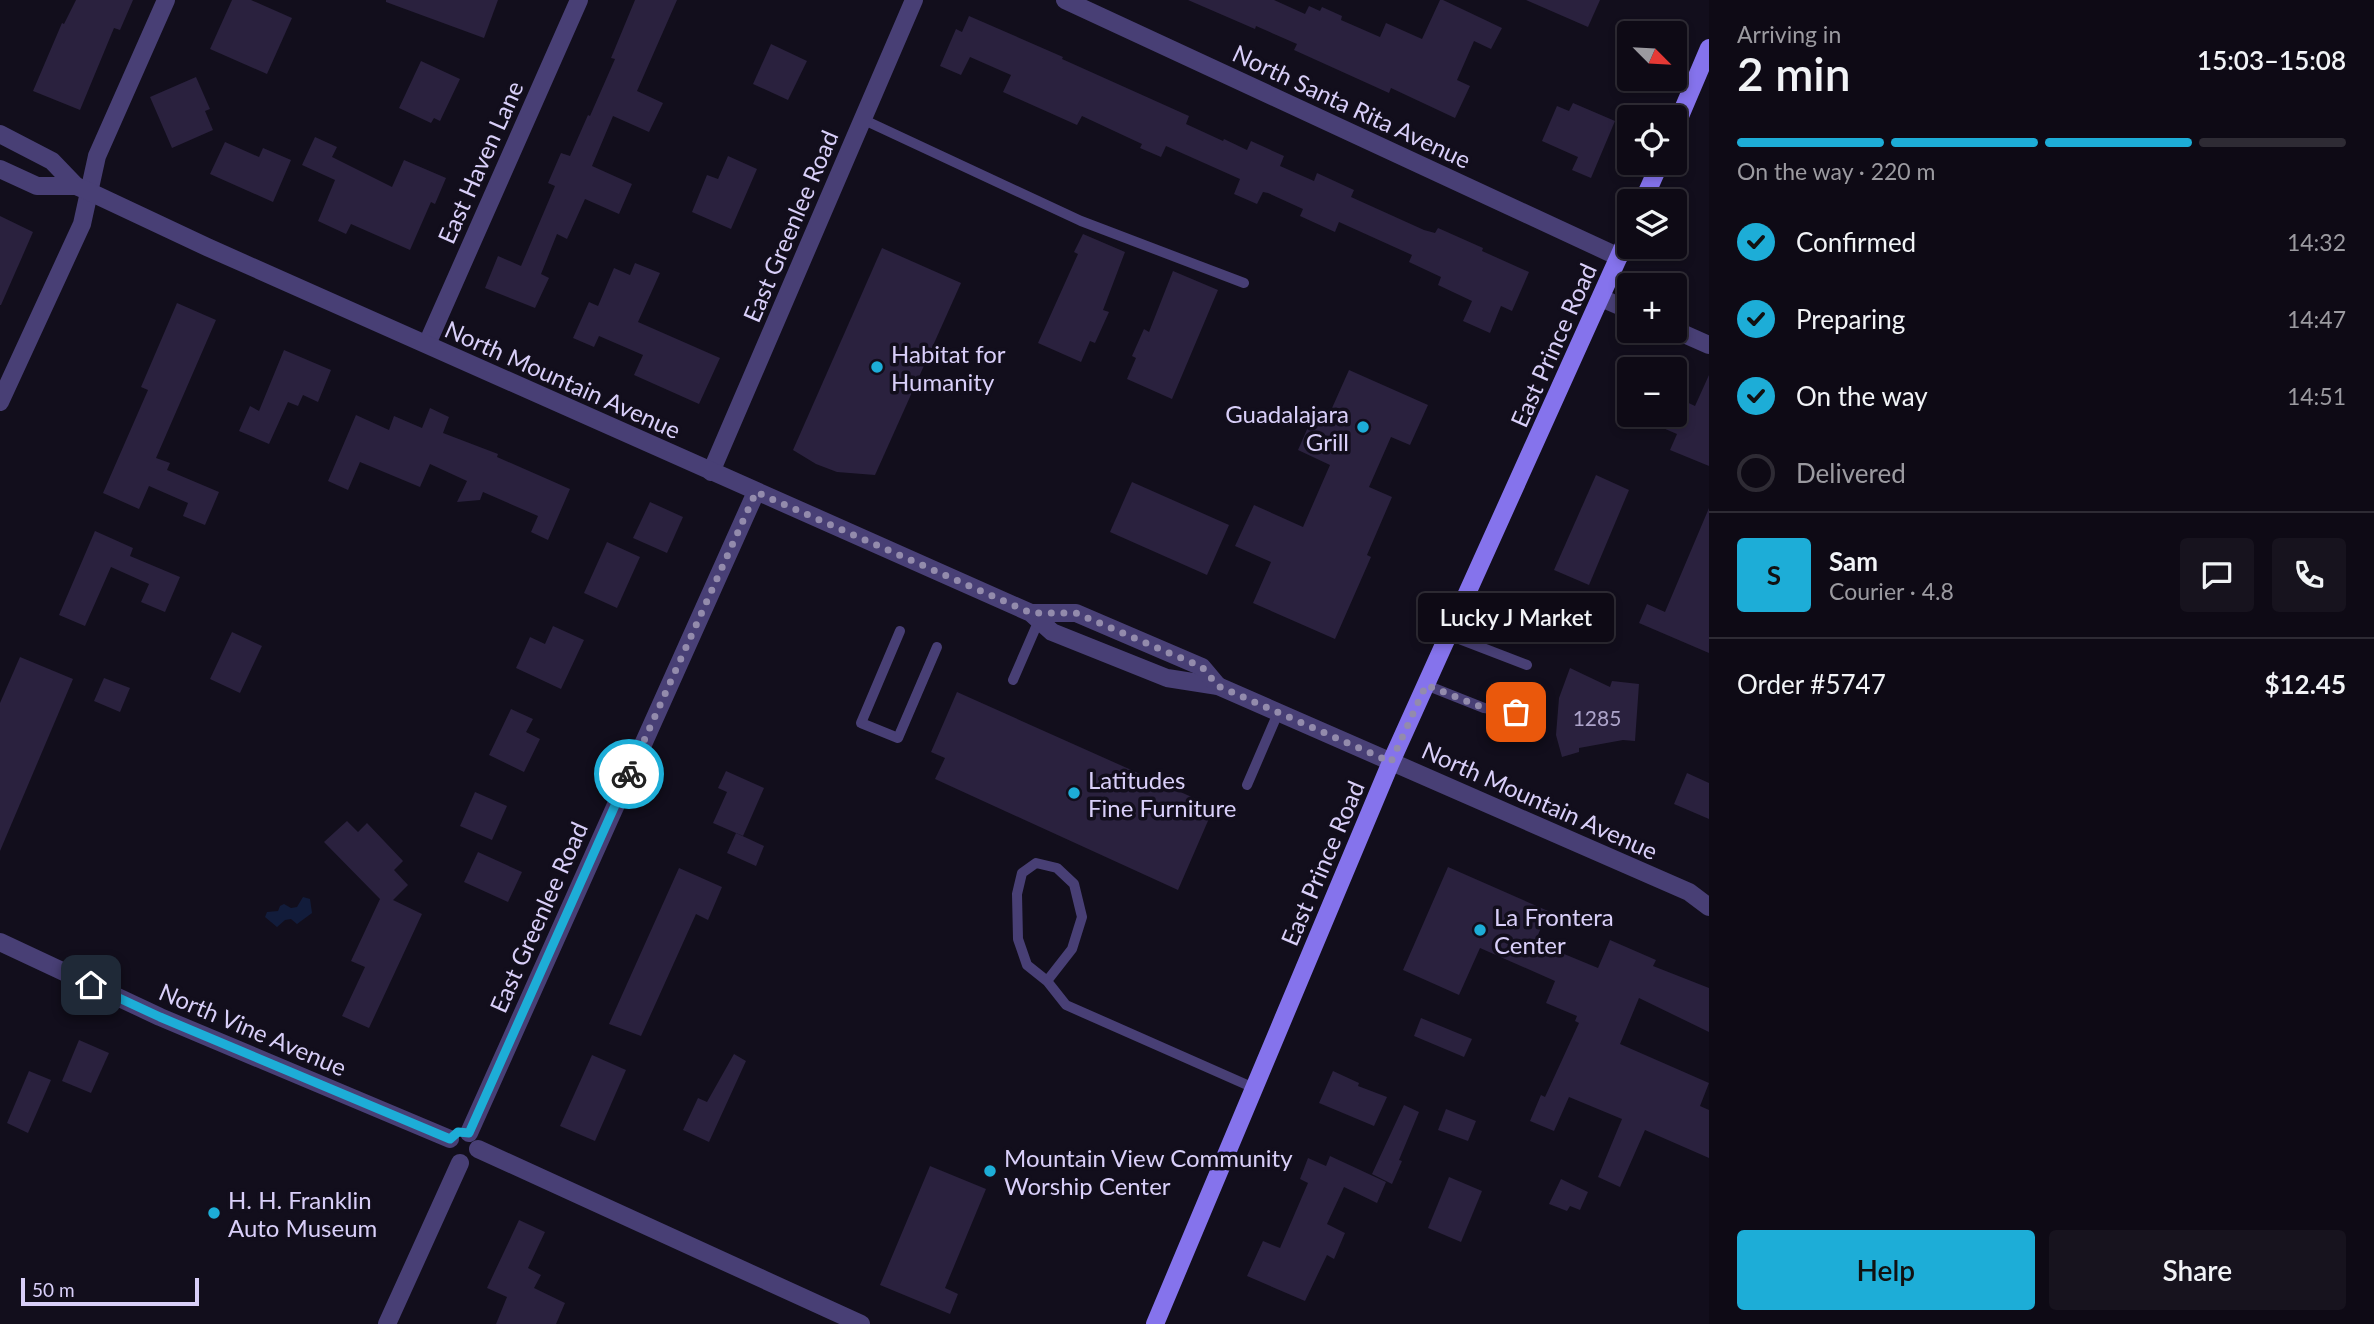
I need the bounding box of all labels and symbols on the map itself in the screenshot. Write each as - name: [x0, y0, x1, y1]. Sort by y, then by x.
- north arrow: [1617, 21, 1687, 91]
- street label: North Santa Rita Avenue: [1228, 38, 1476, 174]
- street label: East Haven Lane: [431, 76, 529, 248]
- street label: East Greenlee Road: [737, 126, 843, 326]
- street label: East Prince Road: [1504, 259, 1602, 431]
- street label: North Mountain Avenue: [441, 314, 685, 444]
- place label: Habitat for Humanity: [891, 339, 1006, 396]
- marker: Habitat for Humanity: [869, 359, 885, 375]
- place label: Guadalajara Grill: [1225, 399, 1349, 456]
- marker: Guadalajara Grill: [1355, 419, 1371, 435]
- callout: Lucky J Market: [1418, 593, 1614, 642]
- pin: [1486, 682, 1546, 742]
- house number: 1285: [1573, 705, 1621, 730]
- street label: North Mountain Avenue: [1418, 735, 1662, 865]
- courier: [594, 739, 664, 809]
- place label: Latitudes Fine Furniture: [1088, 765, 1236, 822]
- street label: East Prince Road: [1274, 776, 1370, 950]
- marker: Latitudes Fine Furniture: [1066, 785, 1082, 801]
- street label: East Greenlee Road: [483, 817, 593, 1017]
- place label: La Frontera Center: [1494, 902, 1614, 959]
- marker: La Frontera Center: [1472, 922, 1488, 938]
- pin: [61, 955, 121, 1015]
- street label: North Vine Avenue: [155, 976, 351, 1082]
- place label: Mountain View Community Worship Center: [1004, 1143, 1293, 1200]
- marker: Mountain View Community Worship Center: [982, 1163, 998, 1179]
- place label: H. H. Franklin Auto Museum: [228, 1185, 377, 1242]
- marker: H. H. Franklin Auto Museum: [206, 1205, 222, 1221]
- scale bar: [21, 1275, 200, 1307]

